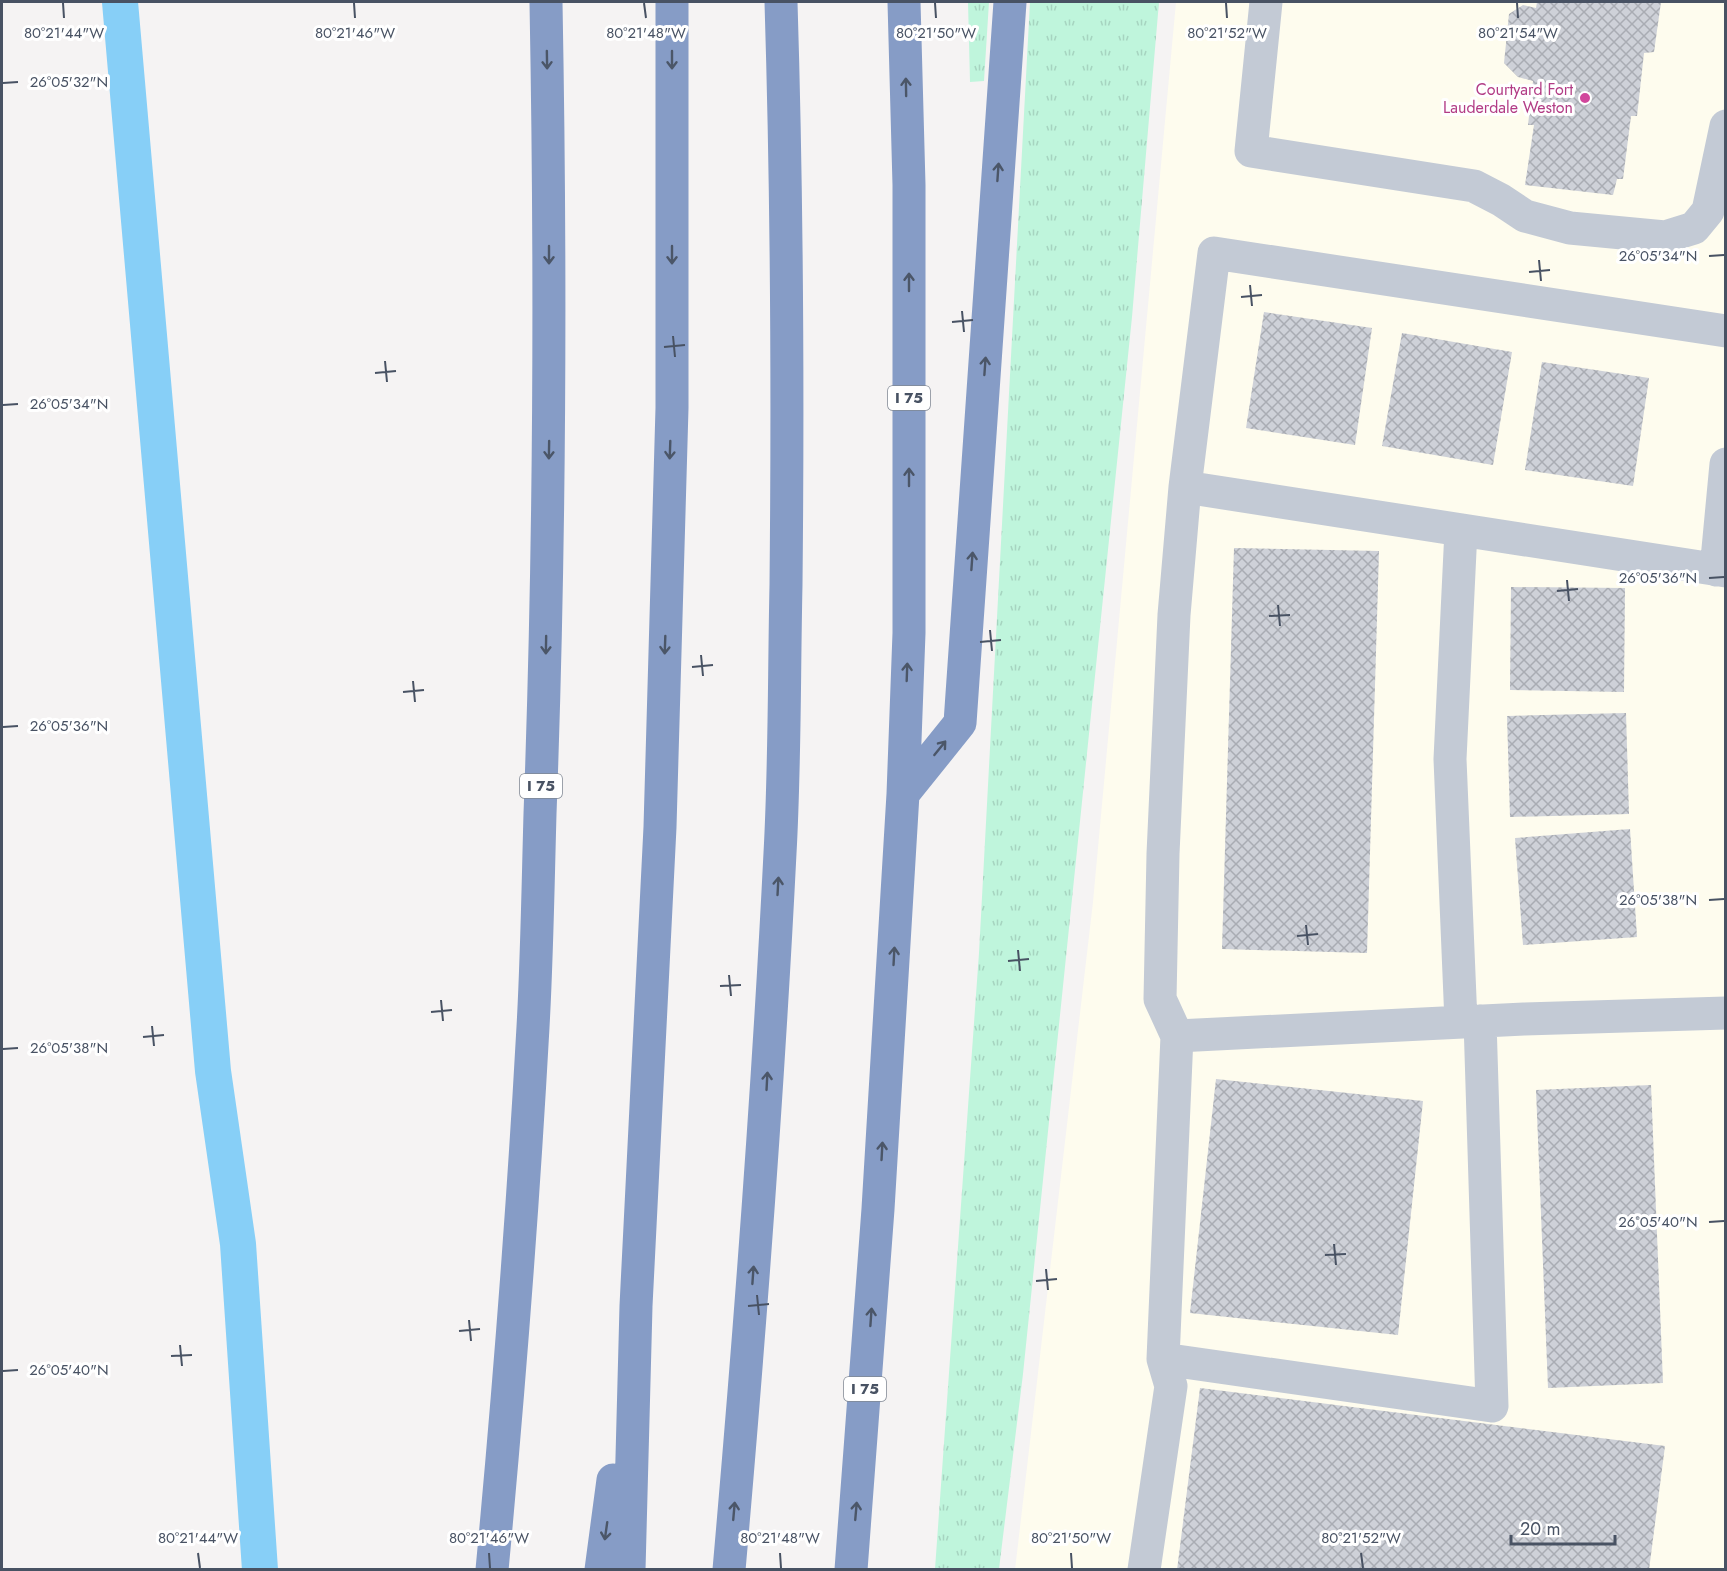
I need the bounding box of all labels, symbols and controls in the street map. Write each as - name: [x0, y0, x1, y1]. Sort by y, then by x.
- text: 80°21'44"W: [24, 22, 104, 44]
- text: 80°21'46"W: [315, 22, 395, 44]
- text: 80°21'48"W: [606, 22, 686, 44]
- text: 80°21'50"W: [896, 22, 976, 44]
- text: 80°21'52"W: [1187, 22, 1267, 44]
- text: 80°21'54"W: [1478, 22, 1558, 44]
- one-way arrow: [541, 49, 553, 69]
- one-way arrow: [666, 49, 678, 69]
- text: 26°05'32"N: [30, 71, 108, 93]
- one-way arrow: [901, 78, 912, 98]
- place label: Courtyard Fort Lauderdale Weston: [1443, 78, 1573, 119]
- marker: Courtyard Fort Lauderdale Weston: [1578, 91, 1592, 105]
- one-way arrow: [993, 162, 1004, 182]
- one-way arrow: [543, 244, 555, 264]
- one-way arrow: [666, 244, 678, 264]
- text: 26°05'34"N: [1619, 245, 1697, 267]
- one-way arrow: [903, 273, 915, 293]
- one-way arrow: [980, 357, 991, 377]
- road number: I 75: [888, 386, 930, 410]
- text: 26°05'34"N: [30, 393, 108, 415]
- one-way arrow: [543, 439, 555, 459]
- one-way arrow: [665, 439, 676, 459]
- one-way arrow: [903, 468, 915, 488]
- one-way arrow: [967, 551, 978, 571]
- text: 26°05'36"N: [1619, 567, 1697, 589]
- one-way arrow: [540, 634, 552, 654]
- one-way arrow: [659, 634, 671, 654]
- one-way arrow: [902, 663, 913, 683]
- text: 26°05'36"N: [30, 715, 108, 737]
- one-way arrow: [933, 740, 946, 756]
- road number: I 75: [520, 774, 562, 798]
- one-way arrow: [773, 876, 784, 896]
- text: 26°05'38"N: [1619, 889, 1697, 911]
- one-way arrow: [888, 947, 899, 966]
- text: 26°05'38"N: [30, 1037, 108, 1059]
- one-way arrow: [761, 1071, 772, 1091]
- one-way arrow: [876, 1141, 887, 1161]
- text: 26°05'40"N: [1618, 1211, 1698, 1233]
- one-way arrow: [748, 1266, 759, 1286]
- one-way arrow: [865, 1307, 876, 1327]
- text: 26°05'40"N: [29, 1359, 109, 1381]
- road number: I 75: [844, 1377, 886, 1401]
- one-way arrow: [729, 1502, 740, 1522]
- one-way arrow: [851, 1502, 862, 1522]
- scale bar: [1511, 1508, 1614, 1546]
- text: 20 m: [1520, 1516, 1560, 1542]
- one-way arrow: [601, 1520, 612, 1540]
- text: 80°21'44"W: [158, 1527, 238, 1549]
- text: 80°21'46"W: [449, 1527, 529, 1549]
- text: 80°21'48"W: [740, 1527, 820, 1549]
- text: 80°21'50"W: [1031, 1527, 1111, 1549]
- text: 80°21'52"W: [1321, 1527, 1401, 1549]

